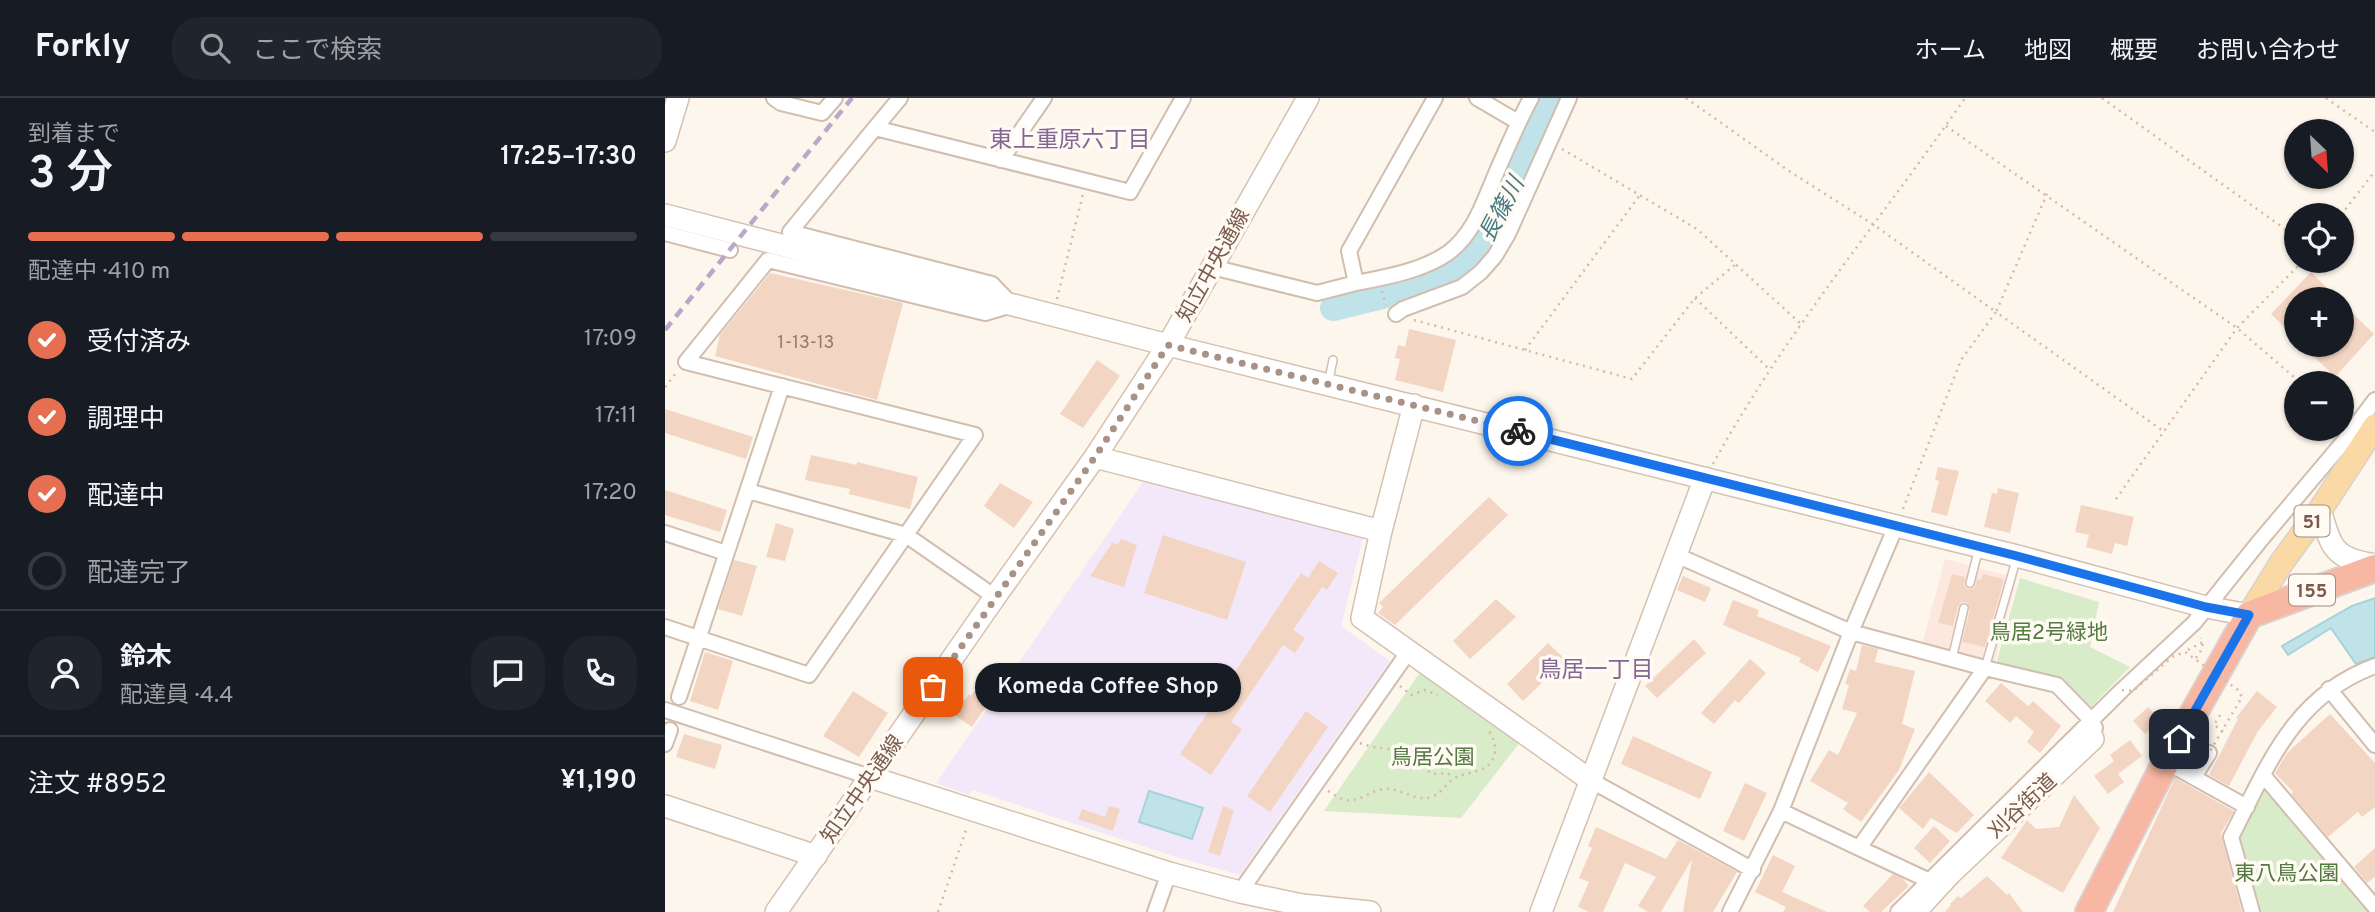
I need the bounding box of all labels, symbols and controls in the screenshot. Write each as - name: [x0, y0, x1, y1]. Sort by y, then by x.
- search box: [172, 17, 662, 80]
- text: Forkly: [35, 27, 130, 69]
- icon: search: [196, 29, 234, 67]
- text: ここで検索: [252, 35, 382, 68]
- text: ホーム: [1915, 37, 1986, 67]
- text: 地図: [2024, 37, 2072, 67]
- text: 概要: [2110, 37, 2158, 67]
- text: お問い合わせ: [2196, 37, 2340, 67]
- north arrow: [2284, 119, 2354, 189]
- map controls: [2284, 119, 2354, 441]
- text: 到着まで: [28, 121, 120, 150]
- district label: 東上重原六丁目: [990, 127, 1151, 156]
- text: 17:25–17:30: [500, 141, 637, 174]
- text: 3 分: [28, 146, 113, 205]
- water label: 長篠川: [1474, 170, 1534, 247]
- button: locate: [2284, 203, 2354, 273]
- street label: 知立中央通線: [1172, 204, 1257, 327]
- text: 配達中 · 410 m: [28, 258, 170, 287]
- button: +: [2284, 287, 2354, 357]
- icon: check: [28, 321, 66, 359]
- text: 17:09: [584, 325, 637, 354]
- text: 受付済み: [87, 327, 191, 360]
- house number: 1-13-13: [778, 332, 834, 355]
- button: −: [2284, 371, 2354, 441]
- courier: [1483, 396, 1553, 466]
- icon: check: [28, 398, 66, 436]
- text: 17:11: [595, 402, 637, 431]
- text: 調理中: [87, 404, 165, 437]
- icon: bike: [1499, 412, 1537, 450]
- icon: check: [28, 475, 66, 513]
- text: 17:20: [583, 479, 637, 508]
- text: 配達中: [87, 481, 165, 514]
- road number: 51: [2295, 506, 2329, 536]
- text: 配達完了: [87, 558, 191, 591]
- road number: 155: [2289, 575, 2335, 606]
- park label: 鳥居2号緑地: [1990, 620, 2108, 647]
- button: person: [28, 636, 102, 710]
- button: chat: [471, 636, 545, 710]
- button: phone: [563, 636, 637, 710]
- text: 鈴木: [120, 642, 172, 675]
- pin: [903, 657, 963, 717]
- district label: 鳥居一丁目: [1539, 657, 1654, 686]
- callout: Komeda Coffee Shop: [975, 662, 1241, 712]
- icon: bag: [914, 668, 952, 706]
- text: Komeda Coffee Shop: [997, 673, 1219, 702]
- text: 配達員 · 4.4: [120, 682, 234, 711]
- pin: [2149, 709, 2209, 769]
- icon: home: [2160, 720, 2198, 758]
- street label: 知立中央通線: [816, 731, 910, 849]
- park label: 鳥居公園: [1391, 745, 1475, 772]
- text: ¥1,190: [561, 765, 637, 798]
- text: 注文 #8952: [28, 769, 167, 802]
- street label: 刈谷街道: [1983, 769, 2063, 846]
- park label: 東八鳥公園: [2235, 861, 2340, 888]

